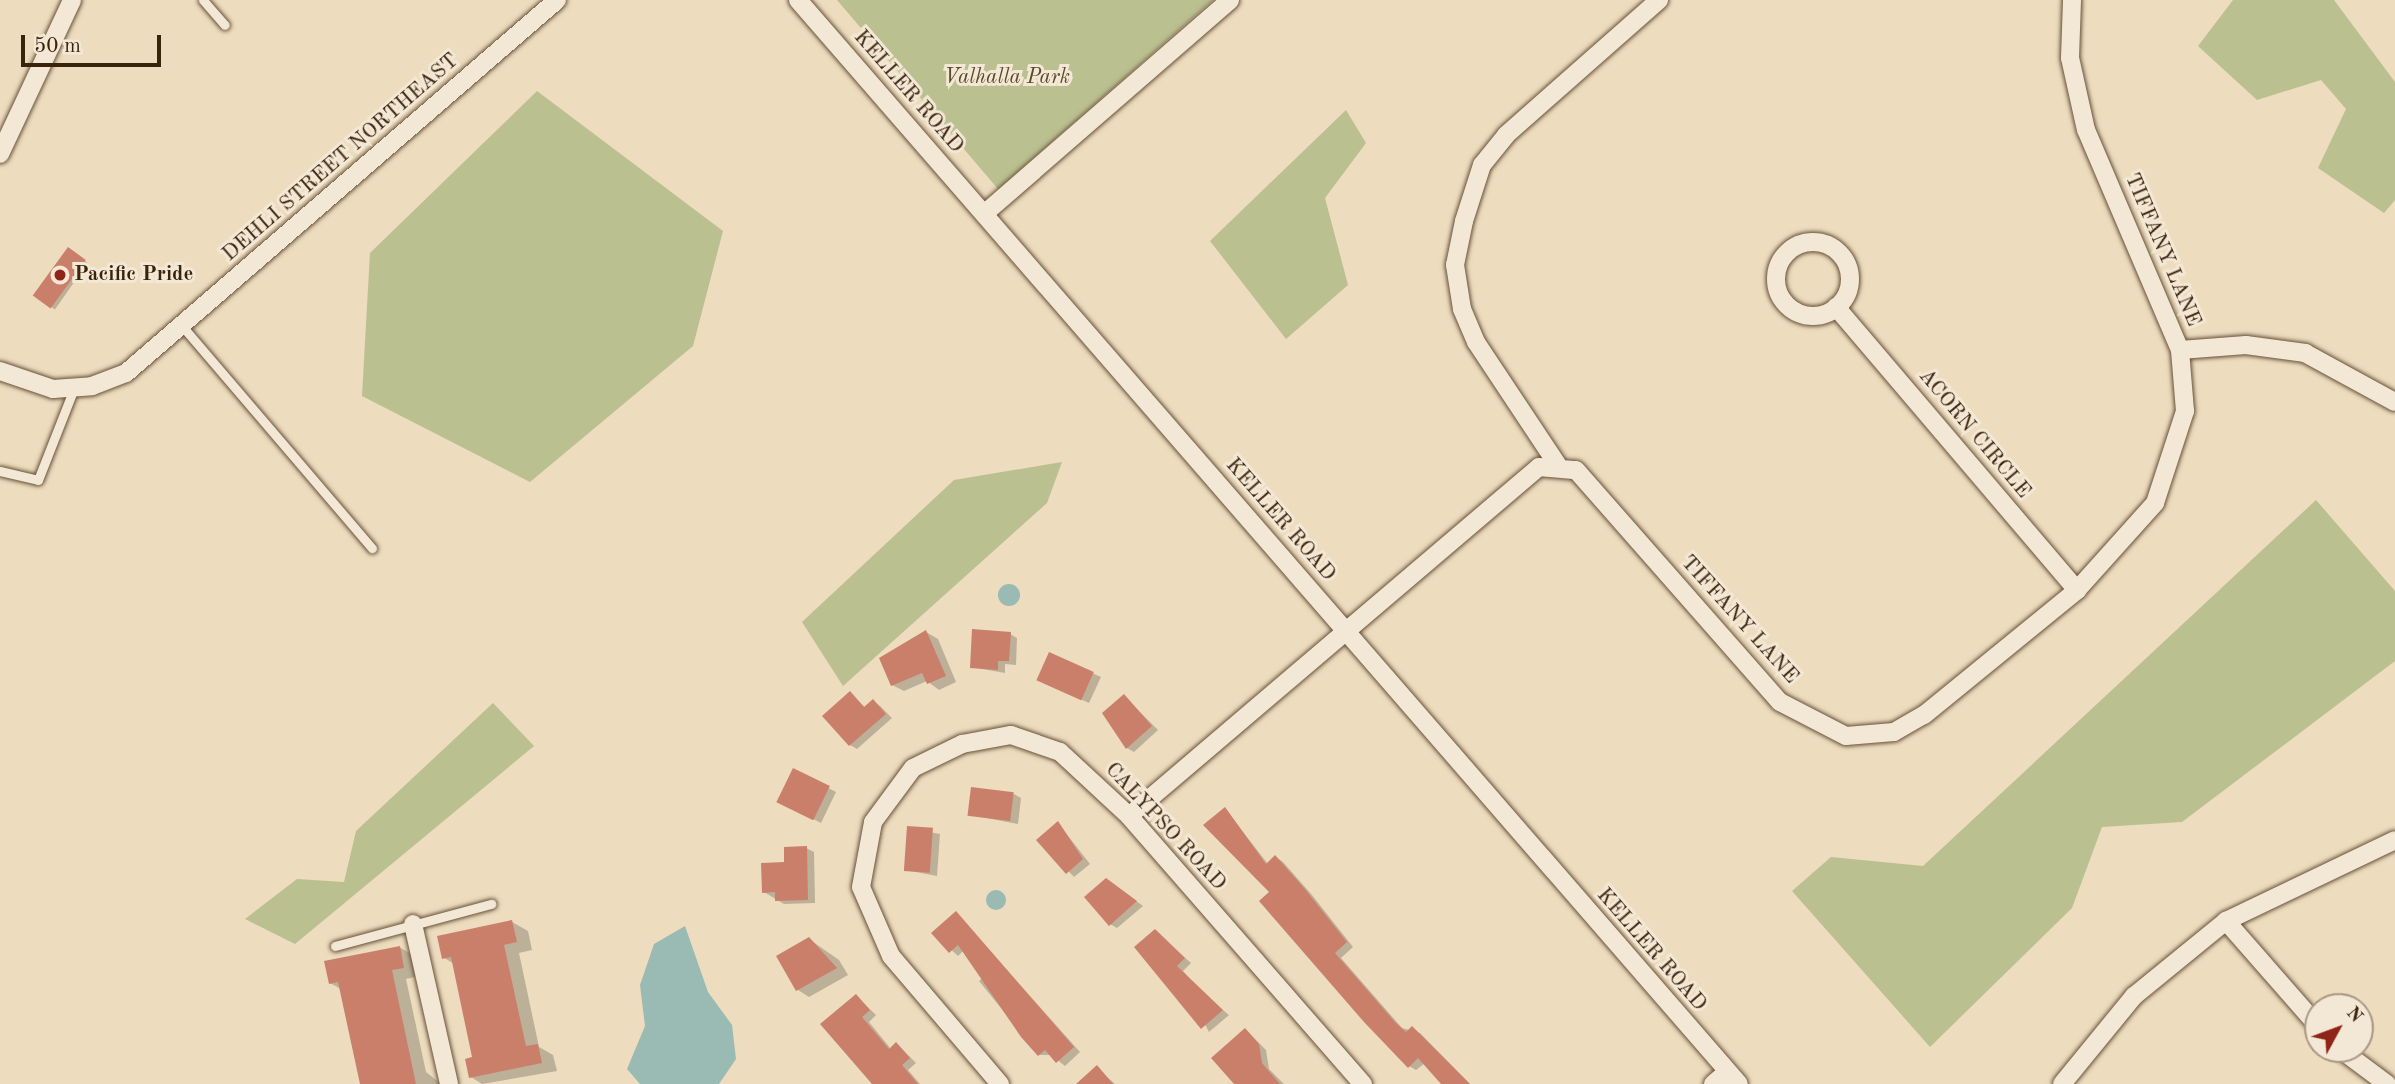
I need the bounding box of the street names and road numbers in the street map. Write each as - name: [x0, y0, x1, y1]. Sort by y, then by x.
- street label: KELLER ROAD: [848, 25, 968, 159]
- street label: DEHLI STREET NORTHEAST: [218, 49, 464, 267]
- street label: TIFFANY LANE: [2118, 170, 2206, 330]
- street label: ACORN CIRCLE: [1913, 364, 2035, 504]
- street label: KELLER ROAD: [1220, 453, 1340, 587]
- street label: TIFFANY LANE: [1675, 551, 1803, 689]
- street label: CALYPSO ROAD: [1099, 758, 1231, 896]
- street label: KELLER ROAD: [1591, 883, 1711, 1017]

